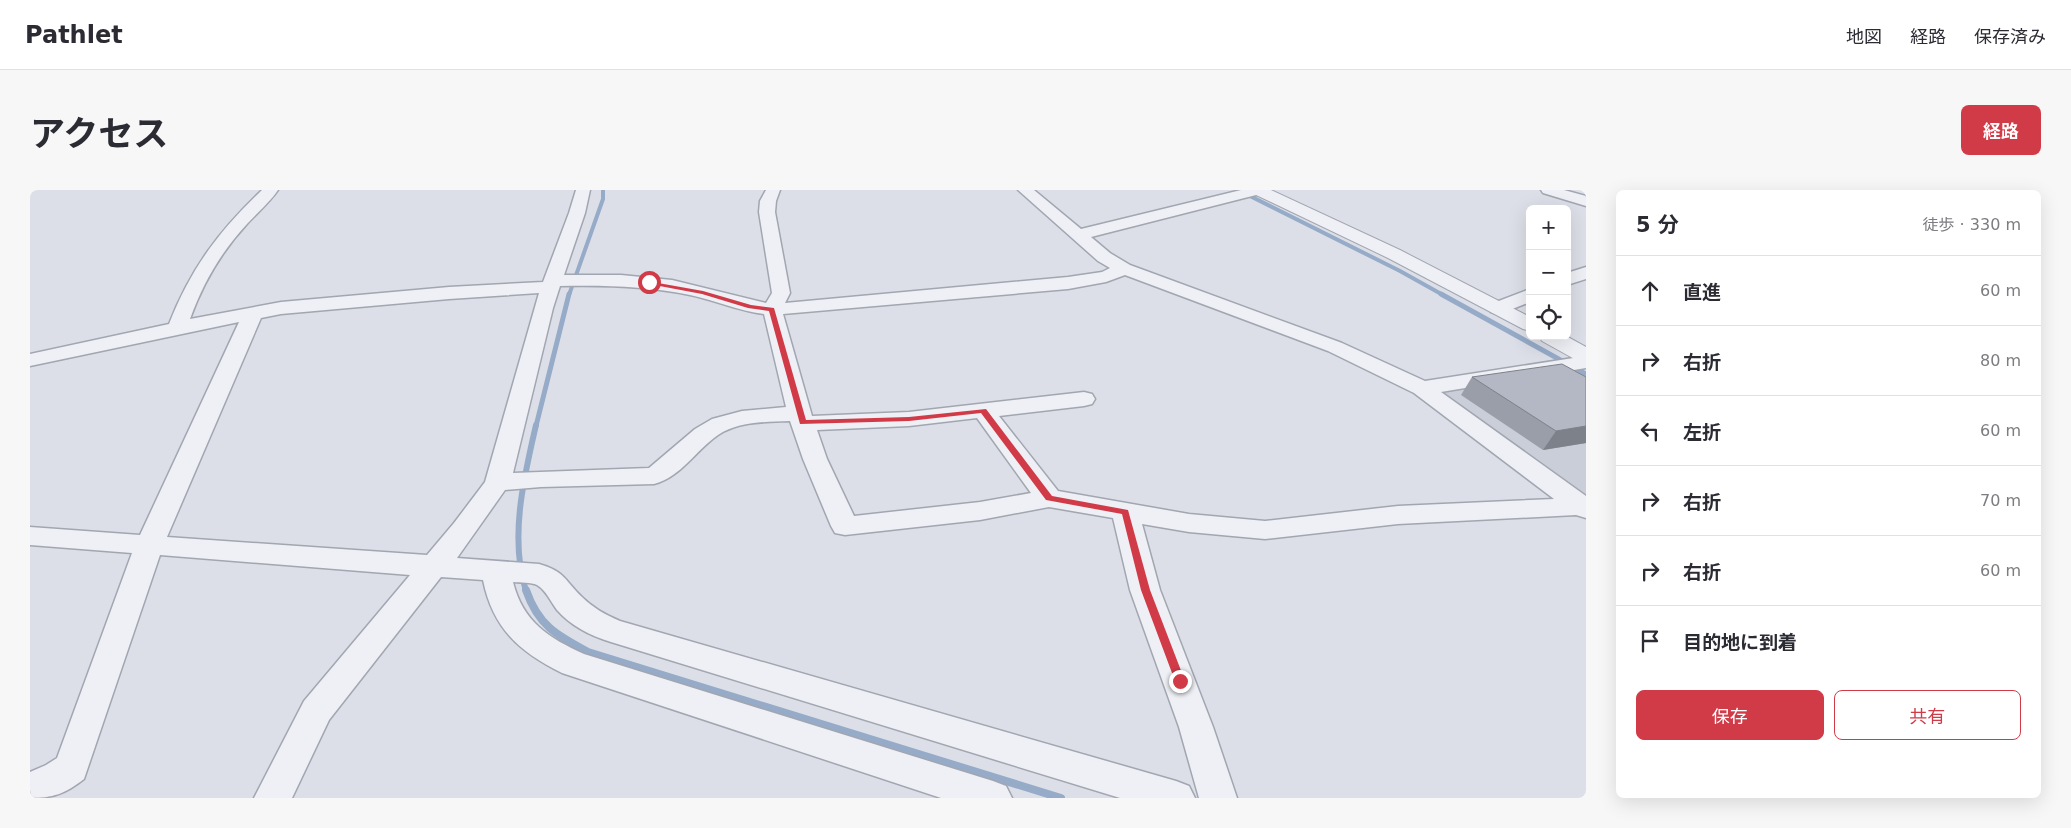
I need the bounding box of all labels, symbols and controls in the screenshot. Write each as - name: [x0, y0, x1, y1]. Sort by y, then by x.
- text: Pathlet: [25, 21, 123, 49]
- text: 地図: [1846, 26, 1882, 47]
- text: 経路: [1910, 26, 1946, 47]
- text: 保存済み: [1974, 26, 2046, 47]
- button: 経路: [1961, 105, 2041, 155]
- text: アクセス: [30, 114, 168, 154]
- map controls: [1526, 205, 1571, 340]
- button: +: [1526, 205, 1571, 250]
- text: 5 分: [1636, 213, 1679, 237]
- text: 徒歩 · 330 m: [1923, 215, 2021, 234]
- button: −: [1526, 250, 1571, 295]
- route start: [638, 271, 661, 294]
- icon: ahead: [1636, 277, 1664, 305]
- text: 直進: [1683, 281, 1721, 303]
- text: 60 m: [1980, 281, 2021, 300]
- button: locate: [1526, 295, 1571, 340]
- icon: right: [1636, 347, 1664, 375]
- text: 右折: [1683, 351, 1721, 373]
- text: 80 m: [1980, 351, 2021, 370]
- icon: left: [1636, 417, 1664, 445]
- text: 左折: [1683, 421, 1721, 443]
- text: 60 m: [1980, 421, 2021, 440]
- icon: right: [1636, 487, 1664, 515]
- text: 右折: [1683, 491, 1721, 513]
- text: 70 m: [1980, 491, 2021, 510]
- icon: right: [1636, 557, 1664, 585]
- text: 右折: [1683, 561, 1721, 583]
- text: 60 m: [1980, 561, 2021, 580]
- icon: arrive: [1636, 627, 1664, 655]
- text: 目的地に到着: [1683, 631, 1797, 653]
- route end: [1169, 670, 1192, 693]
- button: 保存: [1636, 690, 1824, 740]
- button: 共有: [1834, 690, 2021, 740]

